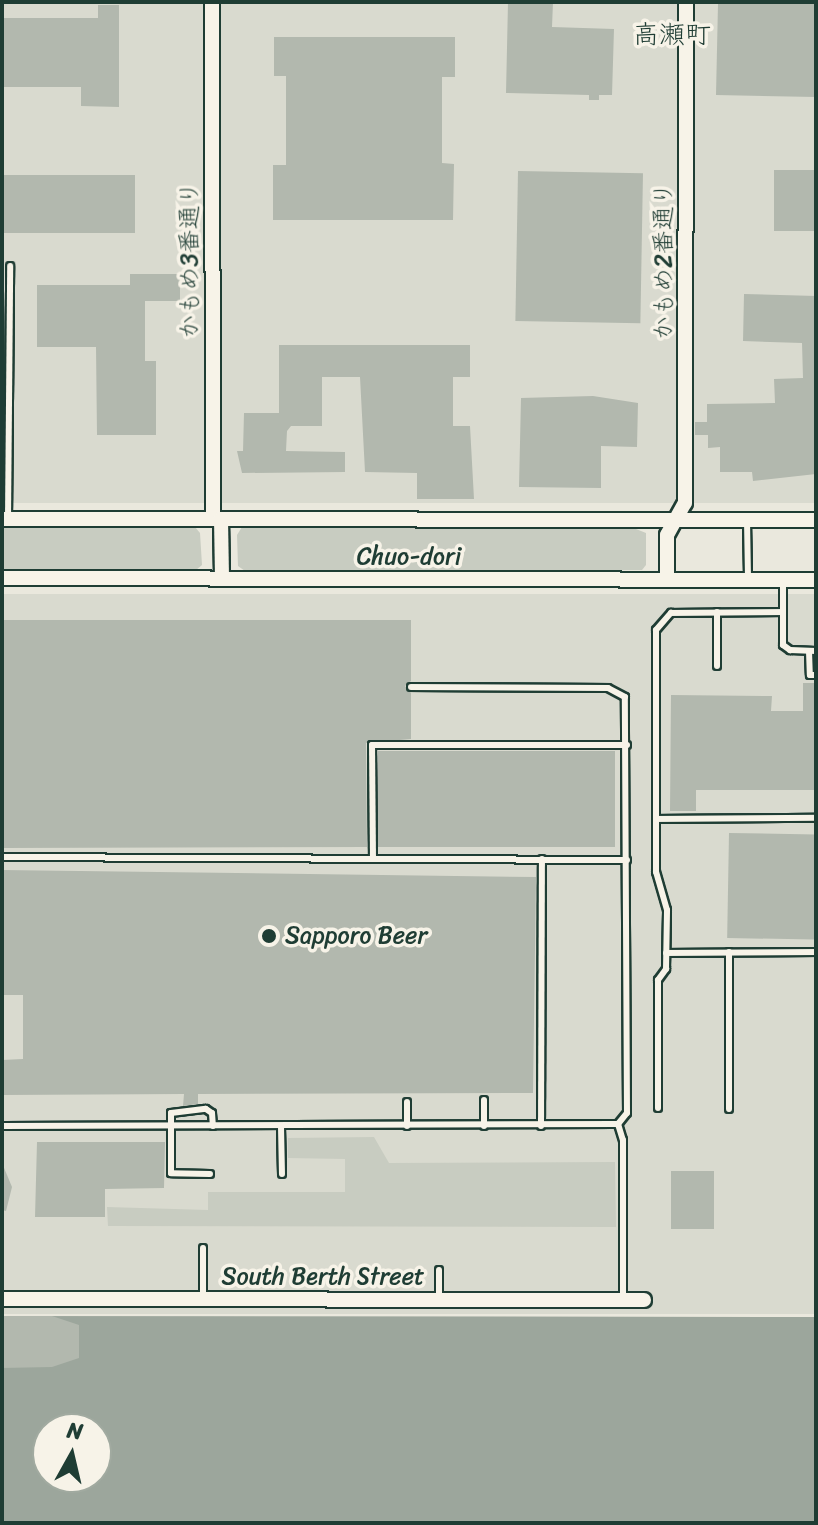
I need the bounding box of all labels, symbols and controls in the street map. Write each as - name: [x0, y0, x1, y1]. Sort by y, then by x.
- district label: 高瀬町: [633, 19, 711, 51]
- street label: かもめ3番通り: [176, 181, 204, 339]
- street label: かもめ2番通り: [650, 182, 678, 340]
- street label: Chuo-dori: [357, 543, 461, 571]
- place label: Sapporo Beer: [285, 922, 427, 950]
- marker: Sapporo Beer: [260, 927, 278, 945]
- street label: South Berth Street: [220, 1263, 426, 1291]
- text: N: [65, 1410, 85, 1451]
- north arrow: [32, 1413, 112, 1493]

